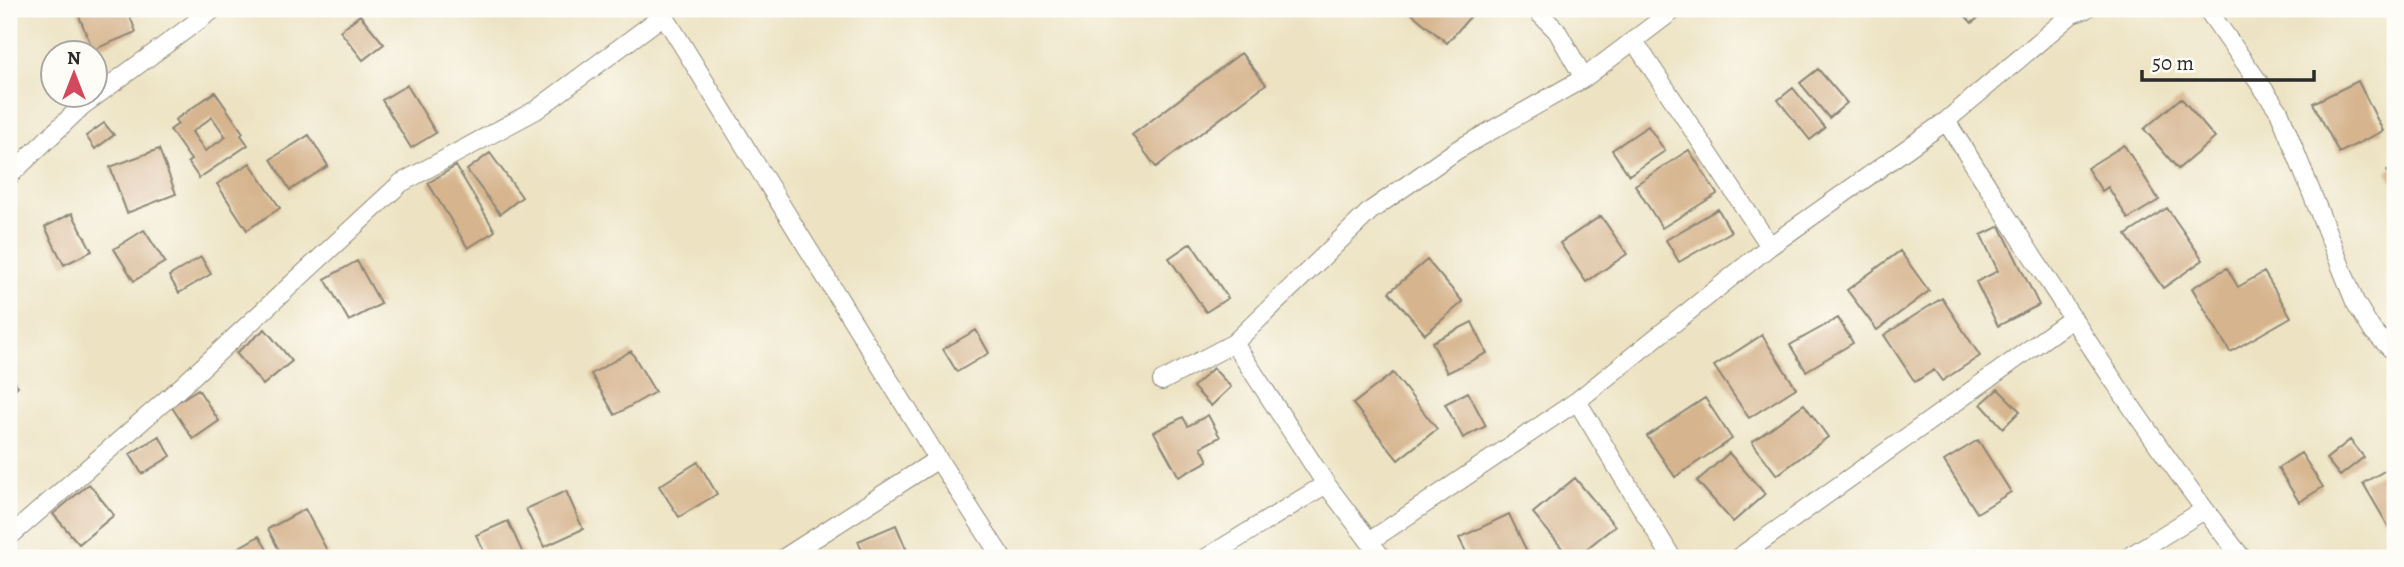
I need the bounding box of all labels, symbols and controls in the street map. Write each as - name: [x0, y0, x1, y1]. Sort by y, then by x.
- north arrow: [38, 38, 108, 108]
- scale bar: [2142, 38, 2313, 82]
- text: N: [67, 45, 81, 71]
- text: 50 m: [2152, 49, 2194, 77]

